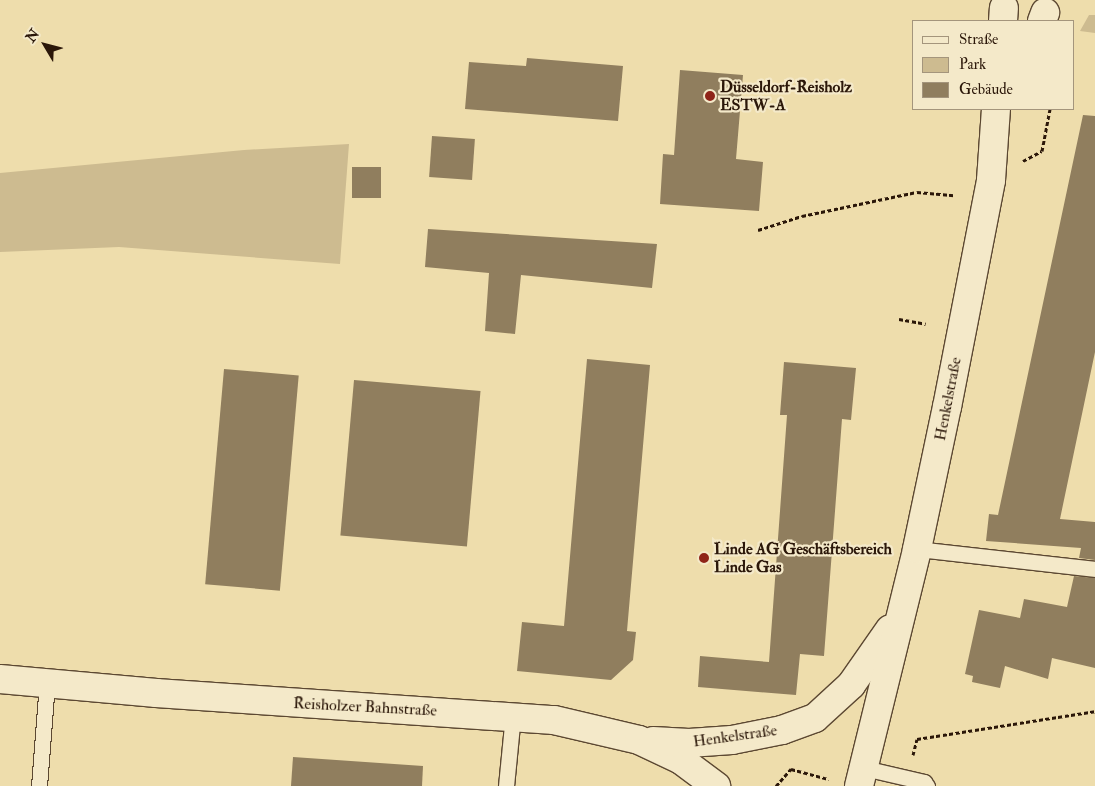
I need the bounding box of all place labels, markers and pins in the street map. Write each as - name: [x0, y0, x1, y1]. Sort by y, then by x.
- place label: Düsseldorf-Reisholz ESTW-A: [720, 77, 852, 115]
- marker: Düsseldorf-Reisholz ESTW-A: [704, 90, 716, 102]
- place label: Linde AG Geschäftsbereich Linde Gas: [714, 539, 892, 577]
- marker: Linde AG Geschäftsbereich Linde Gas: [698, 552, 710, 564]

